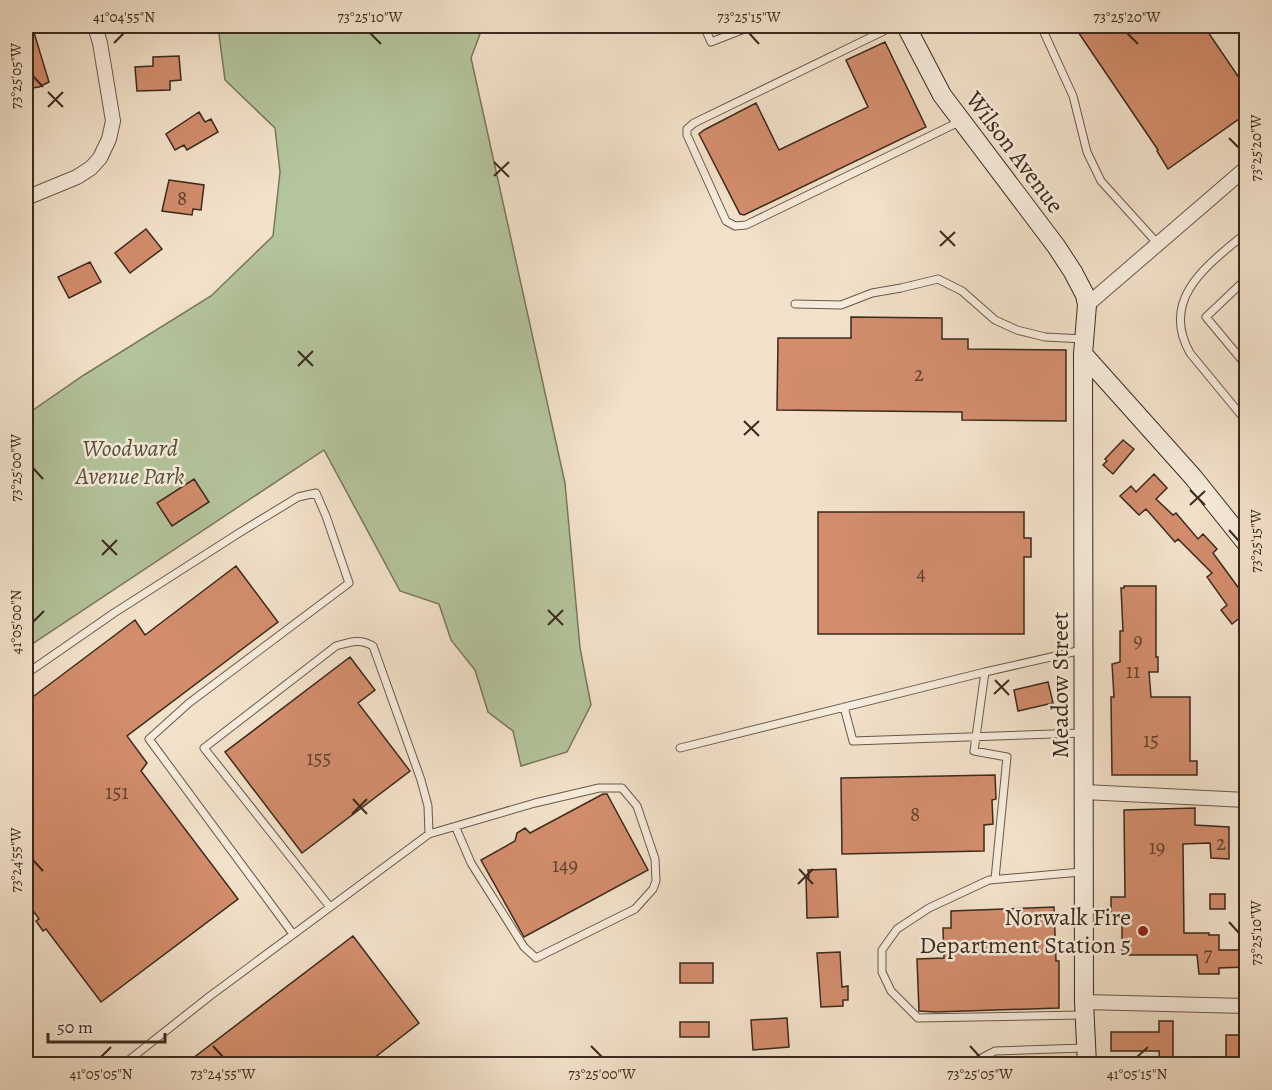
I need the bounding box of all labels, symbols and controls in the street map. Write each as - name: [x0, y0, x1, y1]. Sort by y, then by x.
- text: 41°04'55"N: [93, 7, 155, 27]
- text: 73°25'10"W: [338, 7, 402, 27]
- text: 73°25'15"W: [717, 7, 781, 27]
- text: 73°25'20"W: [1094, 7, 1160, 27]
- text: 73°25'05"W: [6, 43, 26, 109]
- street label: Wilson Avenue: [958, 84, 1071, 220]
- text: 73°25'20"W: [1246, 115, 1266, 181]
- house number: 8: [177, 184, 187, 212]
- house number: 2: [914, 360, 924, 388]
- park label: Woodward Avenue Park: [73, 432, 185, 492]
- text: 73°25'00"W: [6, 434, 26, 502]
- text: 73°25'15"W: [1246, 509, 1266, 573]
- house number: 4: [916, 559, 926, 587]
- text: 41°05'00"N: [6, 589, 26, 654]
- street label: Meadow Street: [1044, 611, 1076, 758]
- house number: 9: [1133, 626, 1143, 654]
- house number: 11: [1126, 657, 1140, 685]
- house number: 15: [1143, 726, 1159, 754]
- house number: 155: [306, 744, 332, 772]
- house number: 151: [105, 778, 129, 806]
- house number: 8: [910, 800, 920, 828]
- text: 73°24'55"W: [6, 827, 26, 892]
- house number: 2: [1216, 829, 1226, 857]
- house number: 19: [1149, 833, 1165, 861]
- house number: 149: [552, 851, 578, 879]
- place label: Norwalk Fire Department Station 5: [919, 901, 1131, 961]
- text: 73°25'10"W: [1246, 901, 1266, 965]
- marker: Norwalk Fire Department Station 5: [1136, 924, 1150, 938]
- house number: 7: [1204, 940, 1213, 968]
- scale bar: [48, 1006, 165, 1044]
- text: 50 m: [57, 1015, 93, 1039]
- text: 41°05'05"N: [69, 1064, 133, 1084]
- text: 73°24'55"W: [191, 1064, 256, 1084]
- text: 73°25'00"W: [568, 1064, 636, 1084]
- text: 73°25'05"W: [947, 1064, 1013, 1084]
- text: 41°05'15"N: [1107, 1064, 1167, 1084]

